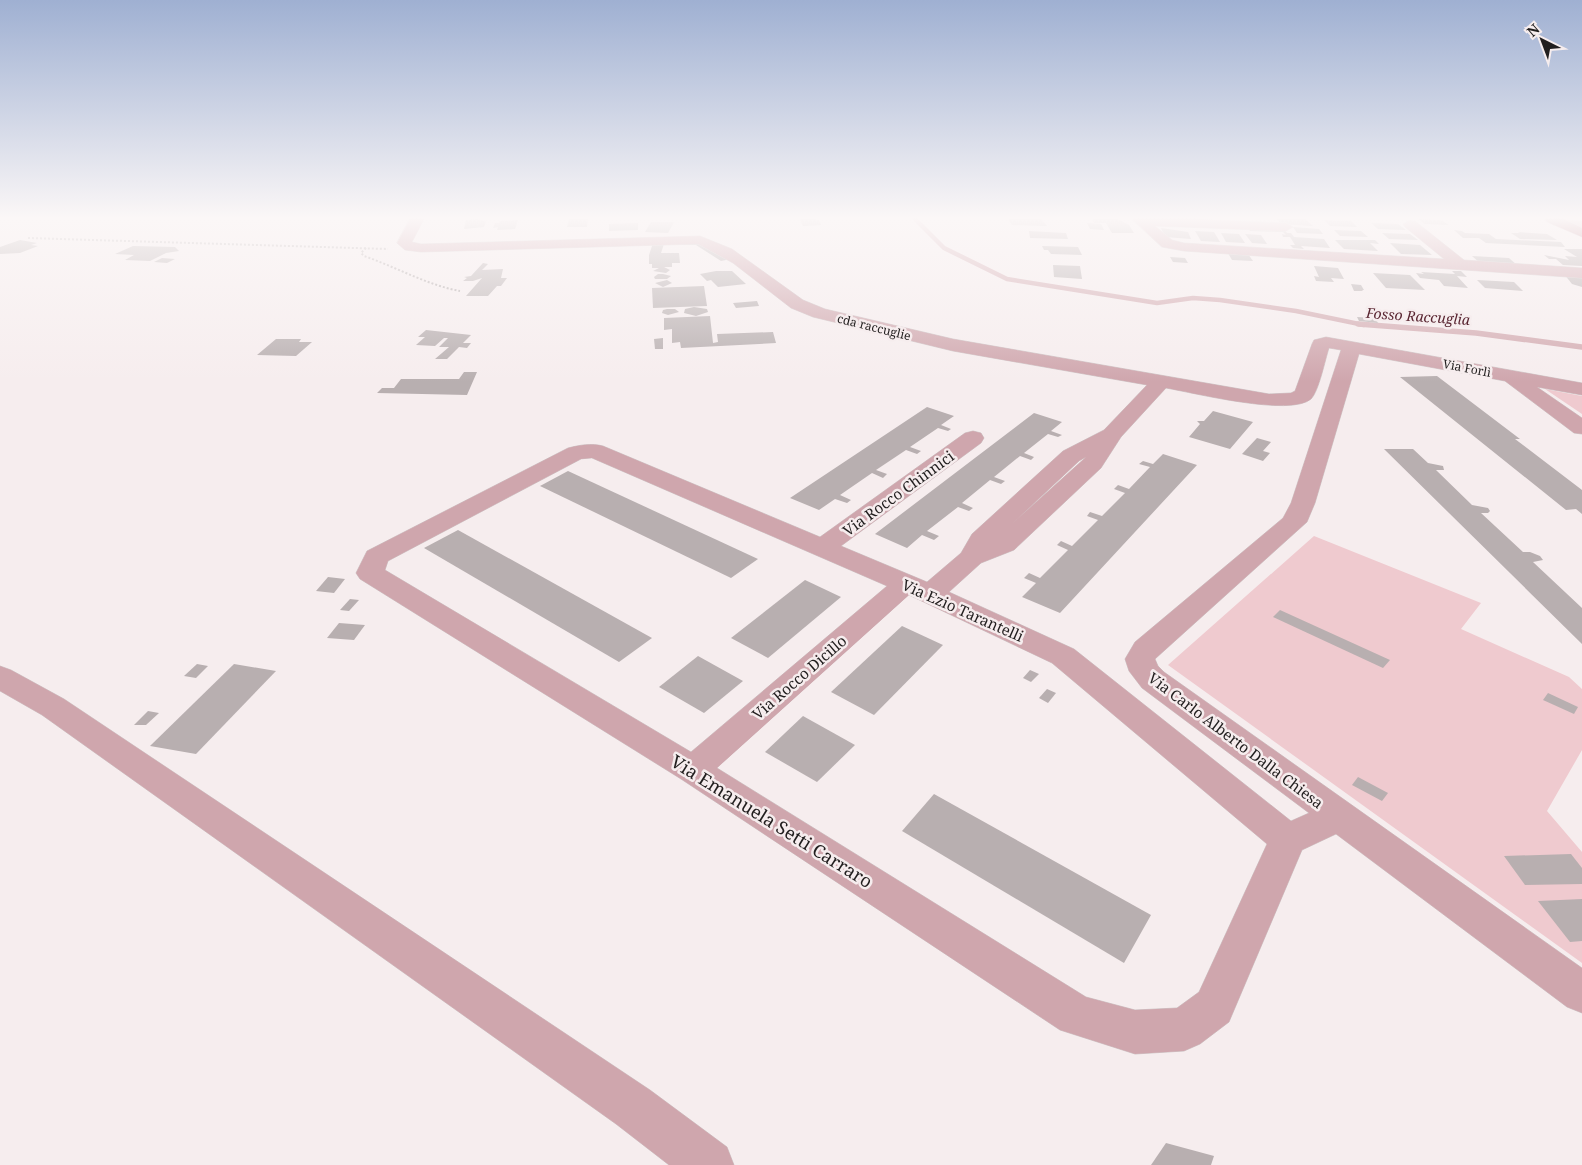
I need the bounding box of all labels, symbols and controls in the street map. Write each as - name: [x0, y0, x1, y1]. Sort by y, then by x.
- north arrow: [1517, 15, 1567, 65]
- text: N: [1523, 19, 1543, 41]
- water label: Fosso Raccuglia: [1364, 303, 1472, 329]
- street label: cda raccuglie: [835, 310, 913, 344]
- street label: Via Forlì: [1442, 355, 1493, 381]
- street label: Via Rocco Chinnici: [838, 446, 958, 540]
- street label: Via Ezio Tarantelli: [899, 574, 1027, 646]
- street label: Via Rocco Dicillo: [748, 630, 850, 724]
- street label: Via Carlo Alberto Dalla Chiesa: [1144, 668, 1328, 812]
- street label: Via Emanuela Setti Carraro: [667, 749, 877, 893]

